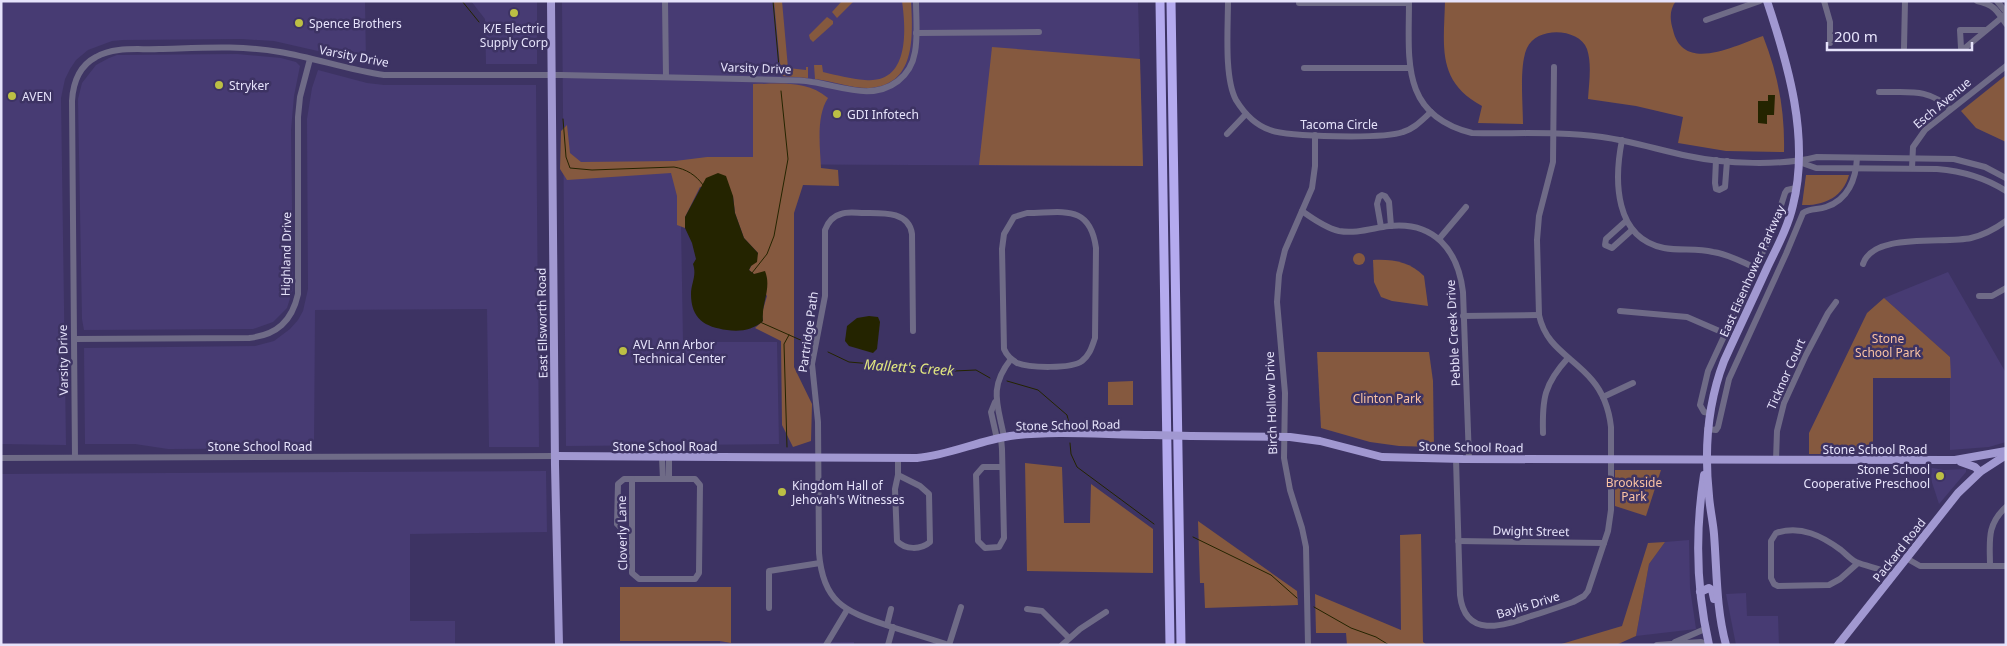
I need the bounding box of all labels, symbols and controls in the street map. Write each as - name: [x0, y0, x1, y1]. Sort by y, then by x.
- marker: K/E Electric Supply Corp: [508, 7, 520, 19]
- place label: Spence Brothers: [309, 15, 402, 32]
- marker: Spence Brothers: [293, 17, 305, 29]
- place label: K/E Electric Supply Corp: [480, 20, 548, 51]
- scale bar: [1827, 20, 1972, 52]
- text: 200 m: [1834, 26, 1878, 46]
- street label: Varsity Drive: [318, 41, 391, 71]
- street label: Varsity Drive: [720, 58, 792, 78]
- street label: Esch Avenue: [1909, 74, 1975, 132]
- place label: Stryker: [229, 77, 269, 94]
- marker: Stryker: [213, 79, 225, 91]
- place label: AVEN: [22, 88, 52, 105]
- marker: AVEN: [6, 90, 18, 102]
- place label: GDI Infotech: [847, 106, 919, 123]
- marker: GDI Infotech: [831, 108, 843, 120]
- street label: Tacoma Circle: [1300, 116, 1378, 133]
- street label: East Eisenhower Parkway: [1715, 202, 1789, 340]
- street label: Highland Drive: [277, 212, 295, 296]
- street label: East Ellsworth Road: [533, 268, 551, 378]
- street label: Pebble Creek Drive: [1442, 279, 1464, 387]
- street label: Partridge Path: [794, 290, 822, 374]
- street label: Varsity Drive: [54, 324, 72, 396]
- park label: Stone School Park: [1855, 330, 1922, 361]
- street label: Ticknor Court: [1763, 335, 1810, 412]
- place label: AVL Ann Arbor Technical Center: [633, 336, 726, 367]
- marker: AVL Ann Arbor Technical Center: [617, 345, 629, 357]
- street label: Birch Hollow Drive: [1261, 351, 1281, 455]
- water label: Mallett's Creek: [863, 354, 956, 380]
- park label: Clinton Park: [1353, 390, 1422, 407]
- street label: Stone School Road: [1015, 416, 1121, 434]
- street label: Stone School Road: [208, 438, 312, 455]
- street label: Stone School Road: [613, 438, 717, 455]
- street label: Stone School Road: [1418, 438, 1524, 456]
- street label: Stone School Road: [1823, 441, 1927, 458]
- place label: Stone School Cooperative Preschool: [1804, 461, 1930, 492]
- marker: Stone School Cooperative Preschool: [1934, 470, 1946, 482]
- park label: Brookside Park: [1606, 474, 1662, 505]
- place label: Kingdom Hall of Jehovah's Witnesses: [791, 477, 905, 508]
- marker: Kingdom Hall of Jehovah's Witnesses: [776, 486, 788, 498]
- street label: Cloverly Lane: [613, 495, 631, 571]
- street label: Packard Road: [1869, 514, 1929, 586]
- street label: Dwight Street: [1492, 522, 1570, 540]
- street label: Baylis Drive: [1494, 587, 1562, 623]

